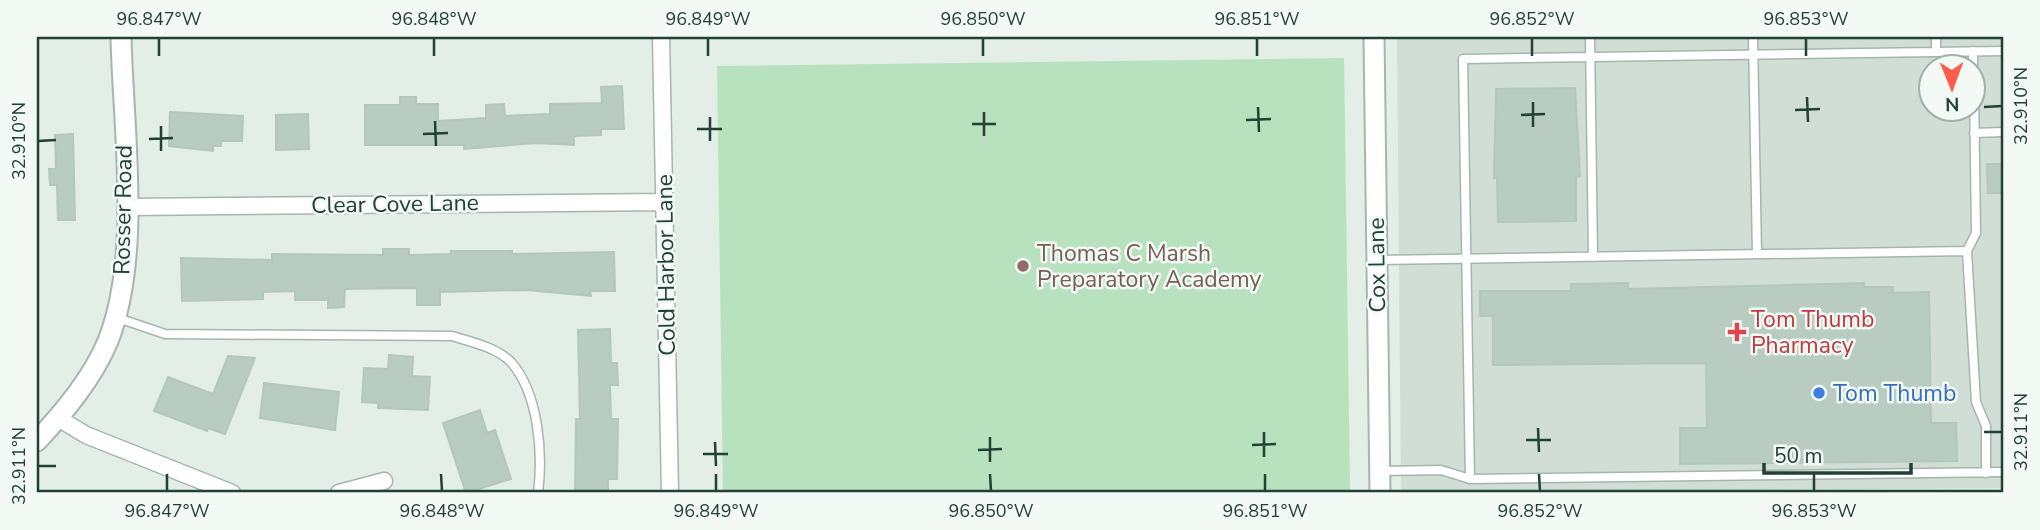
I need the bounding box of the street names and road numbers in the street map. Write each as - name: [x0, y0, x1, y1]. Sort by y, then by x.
- street label: Rosser Road: [106, 145, 140, 275]
- street label: Cold Harbor Lane: [649, 174, 683, 356]
- street label: Clear Cove Lane: [311, 187, 479, 221]
- street label: Cox Lane: [1361, 217, 1393, 313]

